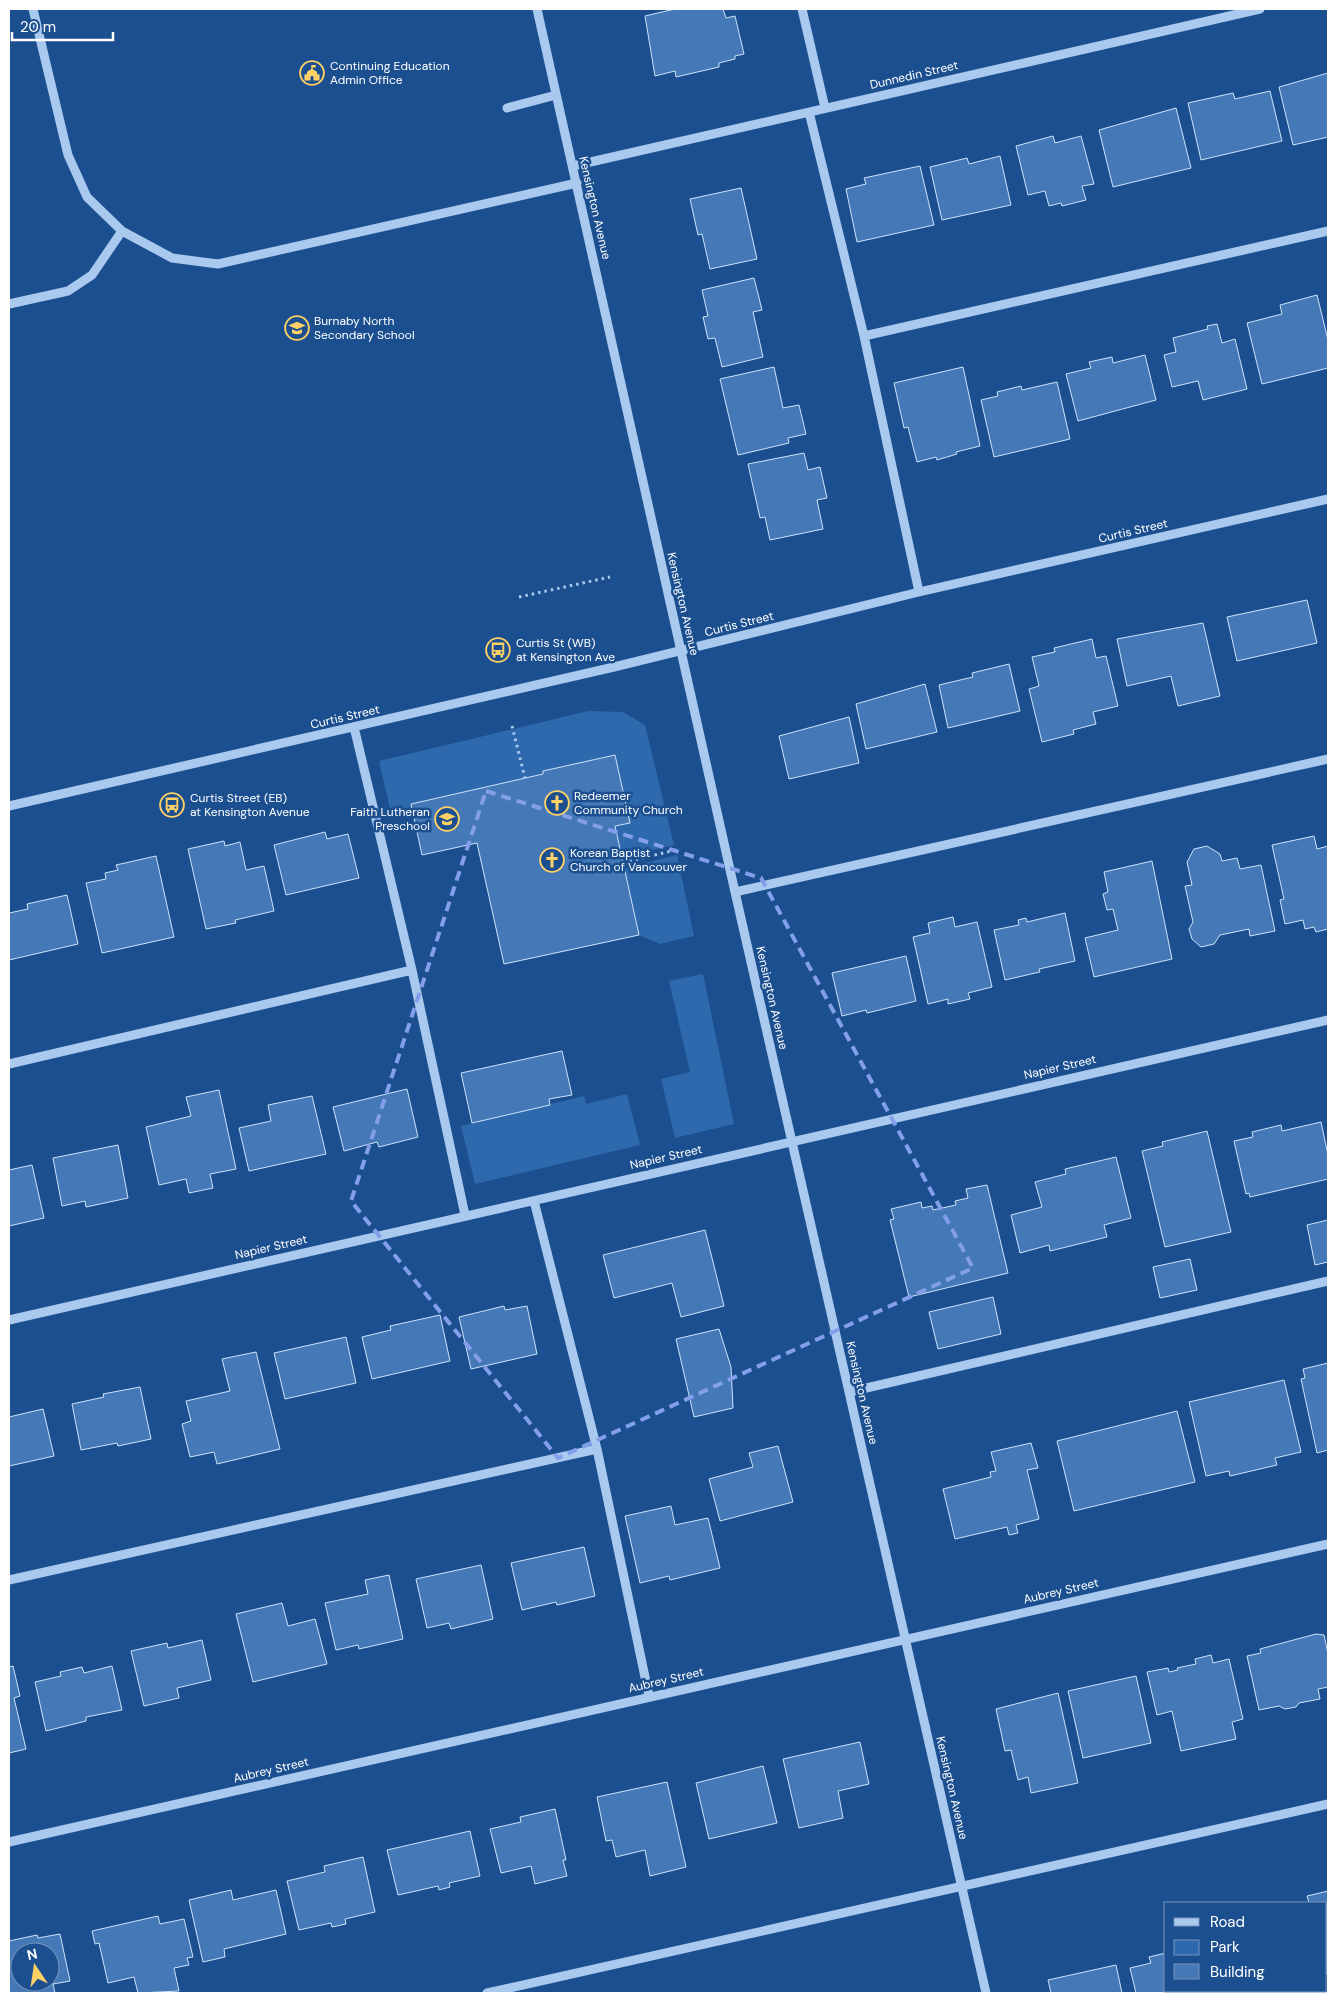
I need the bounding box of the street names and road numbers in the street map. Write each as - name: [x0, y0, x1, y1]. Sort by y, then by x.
- street label: Dunnedin Street: [868, 57, 960, 93]
- street label: Kensington Avenue: [575, 155, 615, 261]
- street label: Curtis Street: [1097, 515, 1170, 547]
- street label: Kensington Avenue: [663, 551, 703, 657]
- street label: Curtis Street: [703, 608, 776, 640]
- street label: Curtis Street: [309, 701, 382, 733]
- street label: Kensington Avenue: [752, 945, 792, 1051]
- street label: Napier Street: [1022, 1051, 1098, 1083]
- street label: Napier Street: [628, 1141, 704, 1173]
- street label: Napier Street: [233, 1231, 309, 1263]
- street label: Kensington Avenue: [842, 1340, 882, 1446]
- street label: Aubrey Street: [1022, 1574, 1101, 1607]
- street label: Aubrey Street: [627, 1663, 706, 1696]
- street label: Kensington Avenue: [932, 1735, 972, 1841]
- street label: Aubrey Street: [232, 1753, 311, 1786]

